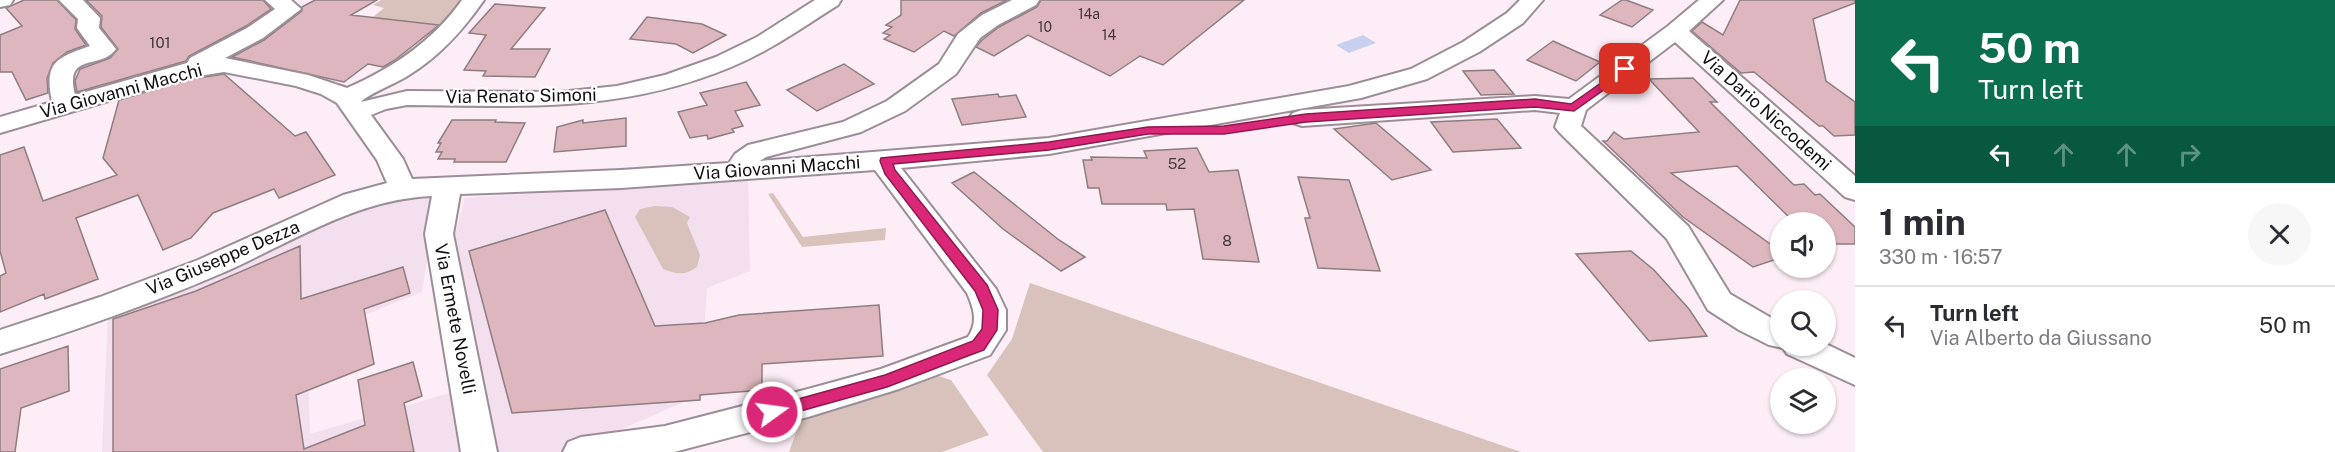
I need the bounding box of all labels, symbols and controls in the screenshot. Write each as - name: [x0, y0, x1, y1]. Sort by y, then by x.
- house number: 14a: [1078, 6, 1100, 22]
- house number: 10: [1038, 19, 1052, 35]
- text: 50 m: [1978, 23, 2081, 72]
- icon: left: [1879, 24, 1957, 102]
- house number: 14: [1102, 27, 1116, 43]
- house number: 101: [149, 34, 171, 51]
- pin: [1599, 43, 1650, 94]
- street label: Via Dario Niccodemi: [1697, 47, 1836, 175]
- icon: arrive: [1608, 52, 1641, 85]
- street label: Via Giovanni Macchi: [37, 59, 204, 122]
- text: Turn left: [1978, 73, 2084, 105]
- street label: Via Renato Simoni: [445, 84, 597, 107]
- icon: left: [1984, 138, 2017, 171]
- icon: ahead: [2047, 138, 2080, 171]
- icon: ahead: [2110, 138, 2143, 171]
- icon: right: [2173, 138, 2206, 171]
- street label: Via Giovanni Macchi: [693, 151, 861, 184]
- house number: 52: [1168, 155, 1186, 172]
- text: 1 min: [1879, 201, 1966, 243]
- button: close: [2248, 203, 2311, 266]
- map controls: [1770, 212, 1836, 434]
- button: sound: [1770, 212, 1836, 278]
- street label: Via Giuseppe Dezza: [143, 216, 302, 299]
- house number: 8: [1222, 232, 1232, 249]
- street label: Via Ermete Novelli: [431, 242, 480, 396]
- text: 330 m · 16:57: [1879, 245, 2002, 269]
- button: search: [1770, 290, 1836, 356]
- text: Turn left: [1930, 300, 2019, 326]
- icon: left: [1879, 309, 1912, 342]
- text: 50 m: [2259, 312, 2311, 338]
- text: Via Alberto da Giussano: [1930, 326, 2152, 350]
- button: layers: [1770, 368, 1836, 434]
- position arrow: [740, 380, 804, 444]

